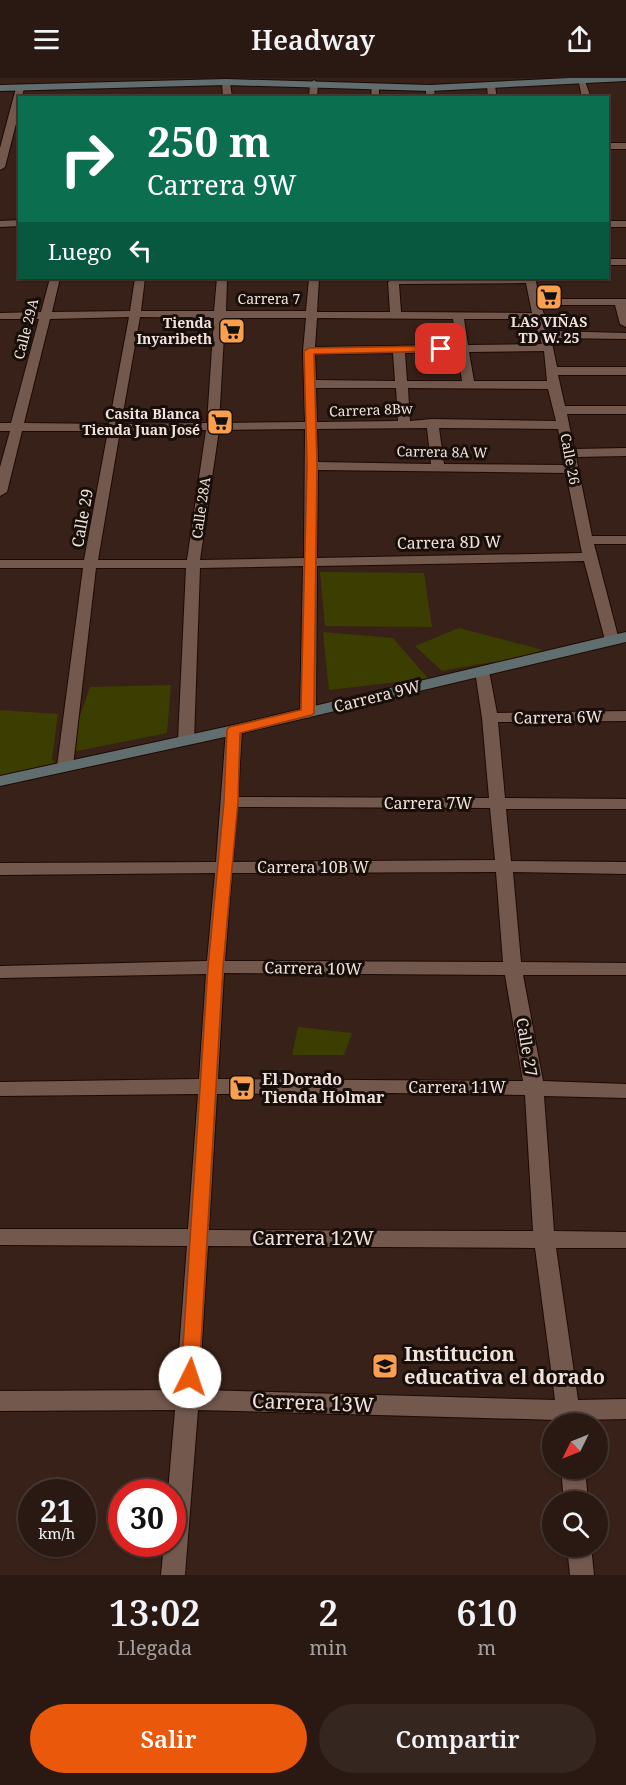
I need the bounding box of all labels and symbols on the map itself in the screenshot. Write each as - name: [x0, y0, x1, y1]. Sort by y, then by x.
- supermarket icon: LAS VIÑAS TD W. 25: [534, 282, 564, 312]
- street label: Carrera 7: [238, 289, 301, 308]
- street label: Calle 29A: [9, 296, 42, 361]
- place label: LAS VIÑAS TD W. 25: [511, 312, 587, 347]
- place label: Tienda Inyaribeth: [136, 313, 212, 348]
- supermarket icon: Tienda Inyaribeth: [217, 316, 247, 346]
- pin: [415, 323, 466, 374]
- street label: Carrera 8Bw: [329, 399, 414, 420]
- place label: Casita Blanca Tienda Juan José: [82, 404, 200, 439]
- supermarket icon: Casita Blanca Tienda Juan José: [205, 407, 235, 437]
- street label: Calle 26: [556, 432, 585, 486]
- street label: Carrera 8A W: [396, 441, 488, 462]
- street label: Calle 28A: [187, 476, 214, 540]
- street label: Calle 29: [66, 487, 98, 549]
- street label: Carrera 8D W: [397, 530, 502, 554]
- street label: Carrera 9W: [331, 675, 423, 717]
- street label: Carrera 6W: [514, 705, 603, 729]
- street label: Carrera 7W: [384, 792, 473, 814]
- street label: Carrera 10B W: [257, 856, 369, 878]
- street label: Carrera 10W: [264, 956, 362, 980]
- street label: Calle 27: [511, 1016, 543, 1078]
- place label: El Dorado Tienda Holmar: [262, 1068, 385, 1108]
- supermarket icon: El Dorado Tienda Holmar: [227, 1073, 257, 1103]
- street label: Carrera 11W: [408, 1076, 506, 1098]
- street label: Carrera 12W: [252, 1224, 374, 1251]
- place label: Institucion educativa el dorado: [404, 1340, 605, 1390]
- position arrow: [158, 1345, 222, 1409]
- school or university icon: Institucion educativa el dorado: [370, 1351, 400, 1381]
- street label: Carrera 13W: [252, 1387, 374, 1418]
- north arrow: [542, 1413, 608, 1479]
- speed limit sign: 30: [108, 1479, 186, 1557]

